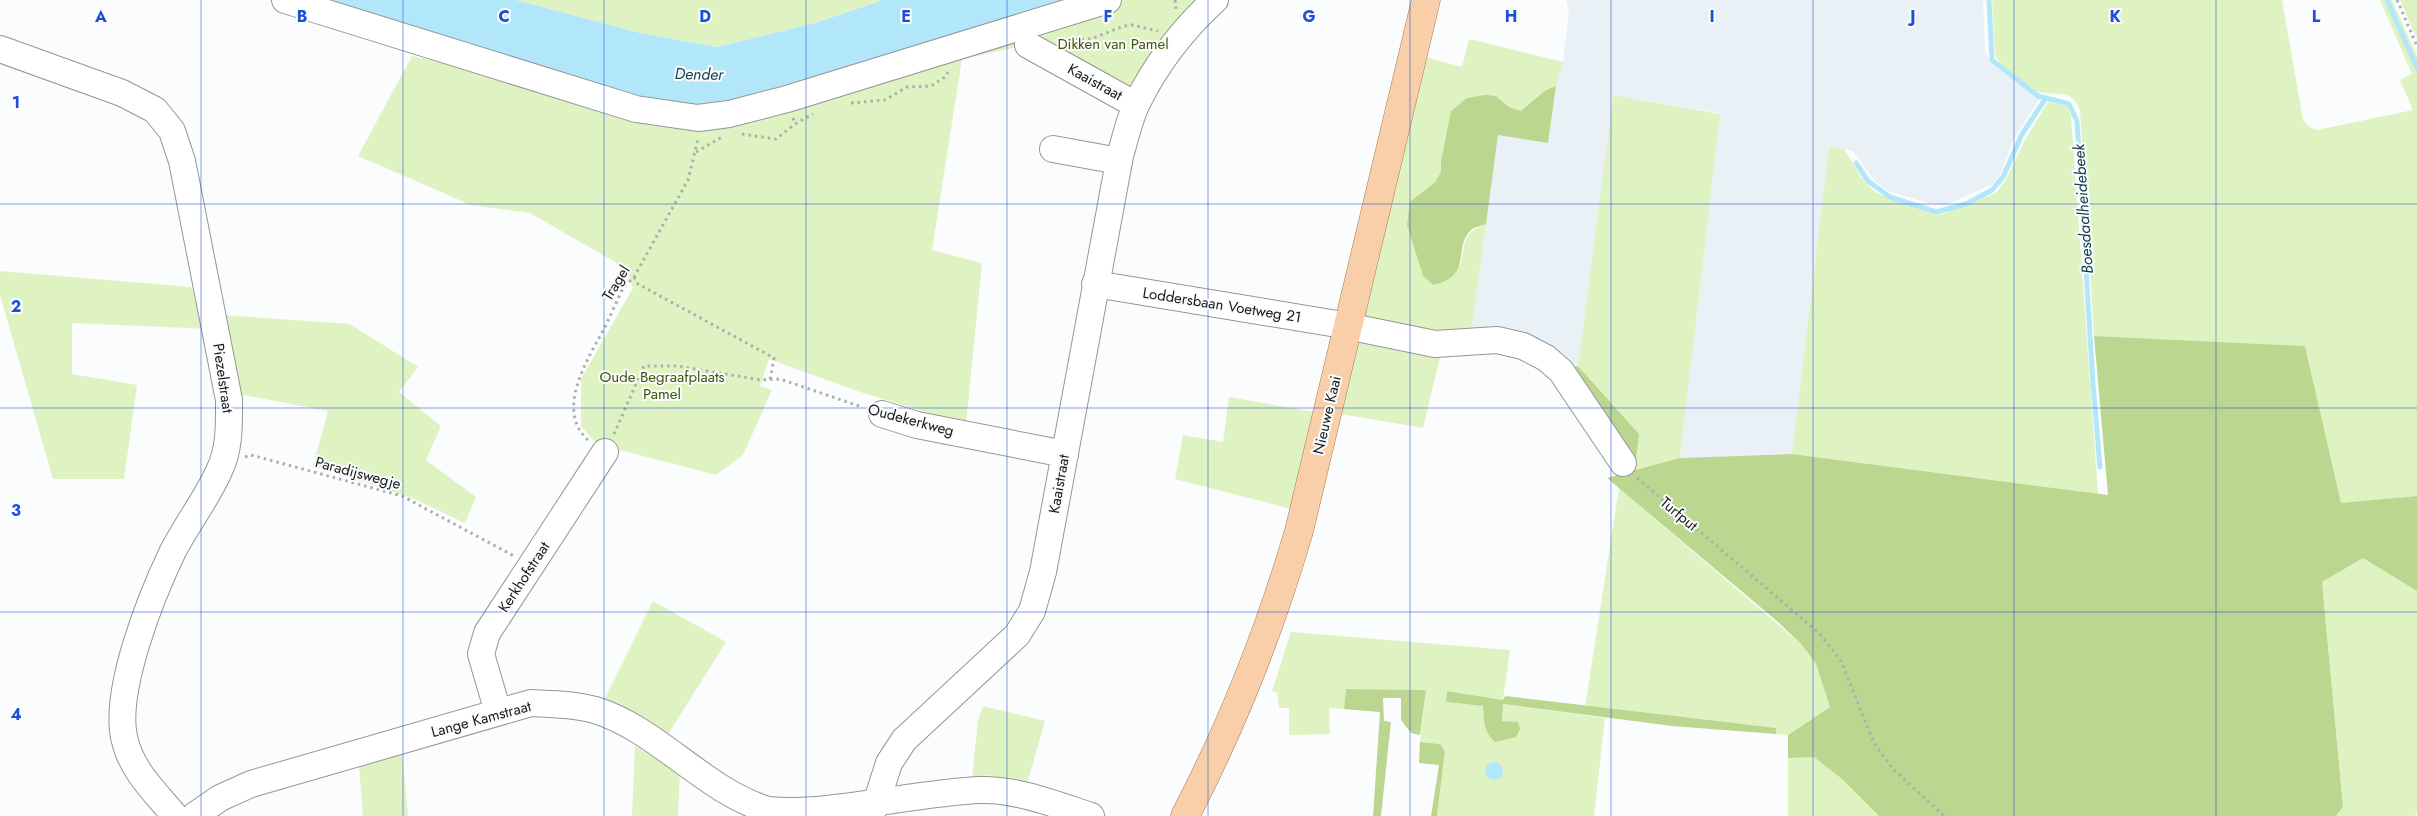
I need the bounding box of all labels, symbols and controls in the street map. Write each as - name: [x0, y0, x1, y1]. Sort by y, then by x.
- text: A: [94, 5, 107, 28]
- text: B: [297, 5, 307, 28]
- text: C: [498, 5, 510, 28]
- text: D: [699, 5, 711, 28]
- text: E: [901, 5, 911, 28]
- text: F: [1104, 5, 1112, 28]
- text: G: [1302, 5, 1316, 28]
- text: H: [1505, 5, 1517, 28]
- text: I: [1709, 5, 1715, 28]
- text: J: [1907, 5, 1916, 28]
- text: K: [2109, 5, 2121, 28]
- text: L: [2312, 5, 2321, 28]
- park label: Dikken van Pamel: [1057, 33, 1169, 55]
- street label: Kaaistraat: [1064, 58, 1127, 106]
- water label: Dender: [674, 62, 725, 86]
- text: 1: [12, 91, 20, 114]
- water label: Boesdaalheidebeek: [2067, 142, 2099, 275]
- street label: Tragel: [597, 261, 635, 305]
- street label: Loddersbaan Voetweg 21: [1141, 282, 1303, 328]
- text: 2: [11, 295, 21, 318]
- street label: Piezelstraat: [207, 342, 239, 415]
- park label: Oude Begraafplaats Pamel: [599, 366, 725, 405]
- street label: Nieuwe Kaai: [1307, 373, 1347, 457]
- street label: Oudekerkweg: [865, 398, 957, 442]
- street label: Paradijswegje: [313, 451, 404, 495]
- street label: Kaaistraat: [1043, 452, 1075, 515]
- street label: Turfput: [1655, 492, 1703, 537]
- text: 3: [11, 499, 21, 522]
- street label: Kerkhofstraat: [493, 537, 555, 617]
- street label: Lange Kamstraat: [428, 695, 534, 743]
- text: 4: [10, 703, 22, 726]

